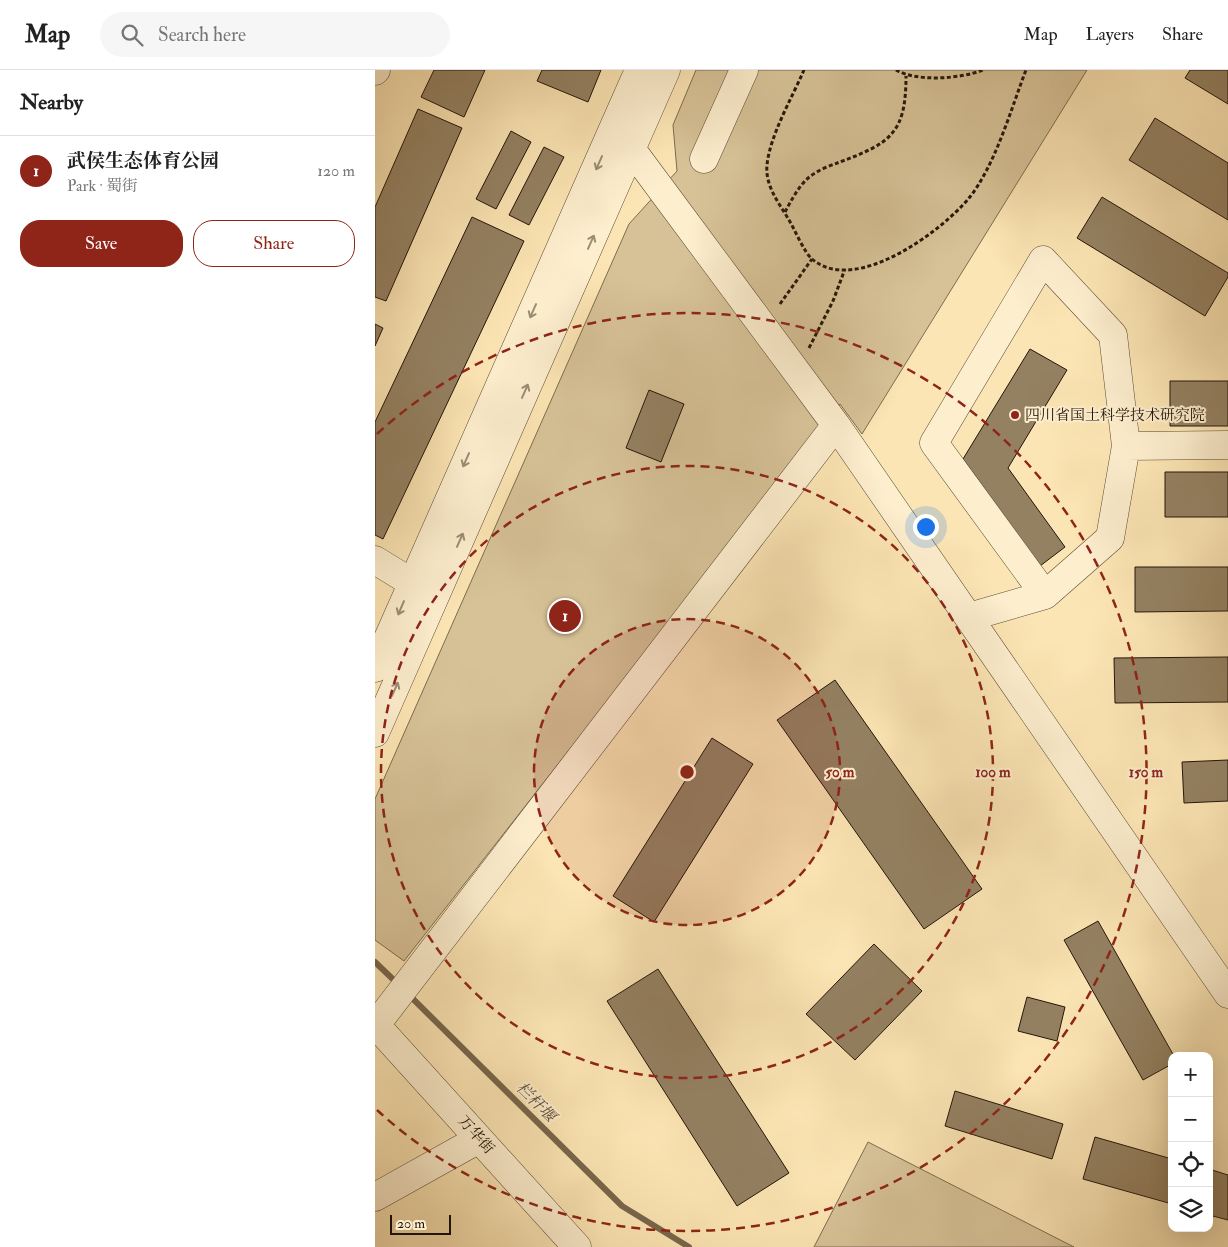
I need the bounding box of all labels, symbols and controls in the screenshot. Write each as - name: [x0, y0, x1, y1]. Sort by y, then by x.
- search box: [100, 12, 450, 57]
- text: Map: [25, 19, 70, 50]
- icon: search: [118, 21, 146, 49]
- text: Search here: [158, 23, 246, 47]
- text: Map: [1024, 23, 1058, 46]
- text: Layers: [1086, 23, 1134, 46]
- text: Share: [1162, 23, 1203, 46]
- text: Nearby: [20, 89, 83, 116]
- text: 武侯生态体育公园: [67, 149, 219, 173]
- one-way arrow: [593, 155, 603, 170]
- text: 1: [33, 161, 39, 181]
- text: 120 m: [317, 161, 355, 181]
- text: Park · 蜀街: [67, 176, 138, 196]
- button: Save: [20, 220, 183, 267]
- button: Share: [193, 220, 355, 267]
- one-way arrow: [586, 235, 596, 250]
- one-way arrow: [527, 303, 537, 318]
- one-way arrow: [521, 384, 531, 399]
- place label: 四川省国土科学技术研究院: [1025, 406, 1205, 425]
- marker: 四川省国土科学技术研究院: [1009, 409, 1021, 421]
- one-way arrow: [461, 452, 471, 467]
- your location: [913, 514, 939, 540]
- one-way arrow: [456, 533, 466, 548]
- pin: 1: [549, 597, 581, 635]
- one-way arrow: [395, 600, 405, 615]
- one-way arrow: [390, 682, 400, 697]
- centre of rings: [678, 763, 696, 781]
- text: 50 m: [826, 763, 855, 782]
- text: 100 m: [975, 763, 1011, 782]
- text: 150 m: [1129, 763, 1163, 782]
- map controls: [1168, 1052, 1213, 1232]
- button: +: [1168, 1052, 1213, 1097]
- water label: 栏杆堰: [512, 1078, 562, 1128]
- button: −: [1168, 1097, 1213, 1142]
- street label: 万华街: [454, 1112, 498, 1158]
- button: locate: [1168, 1142, 1213, 1187]
- button: layers: [1168, 1187, 1213, 1232]
- scale bar: [390, 1212, 451, 1235]
- text: 20 m: [397, 1215, 425, 1232]

